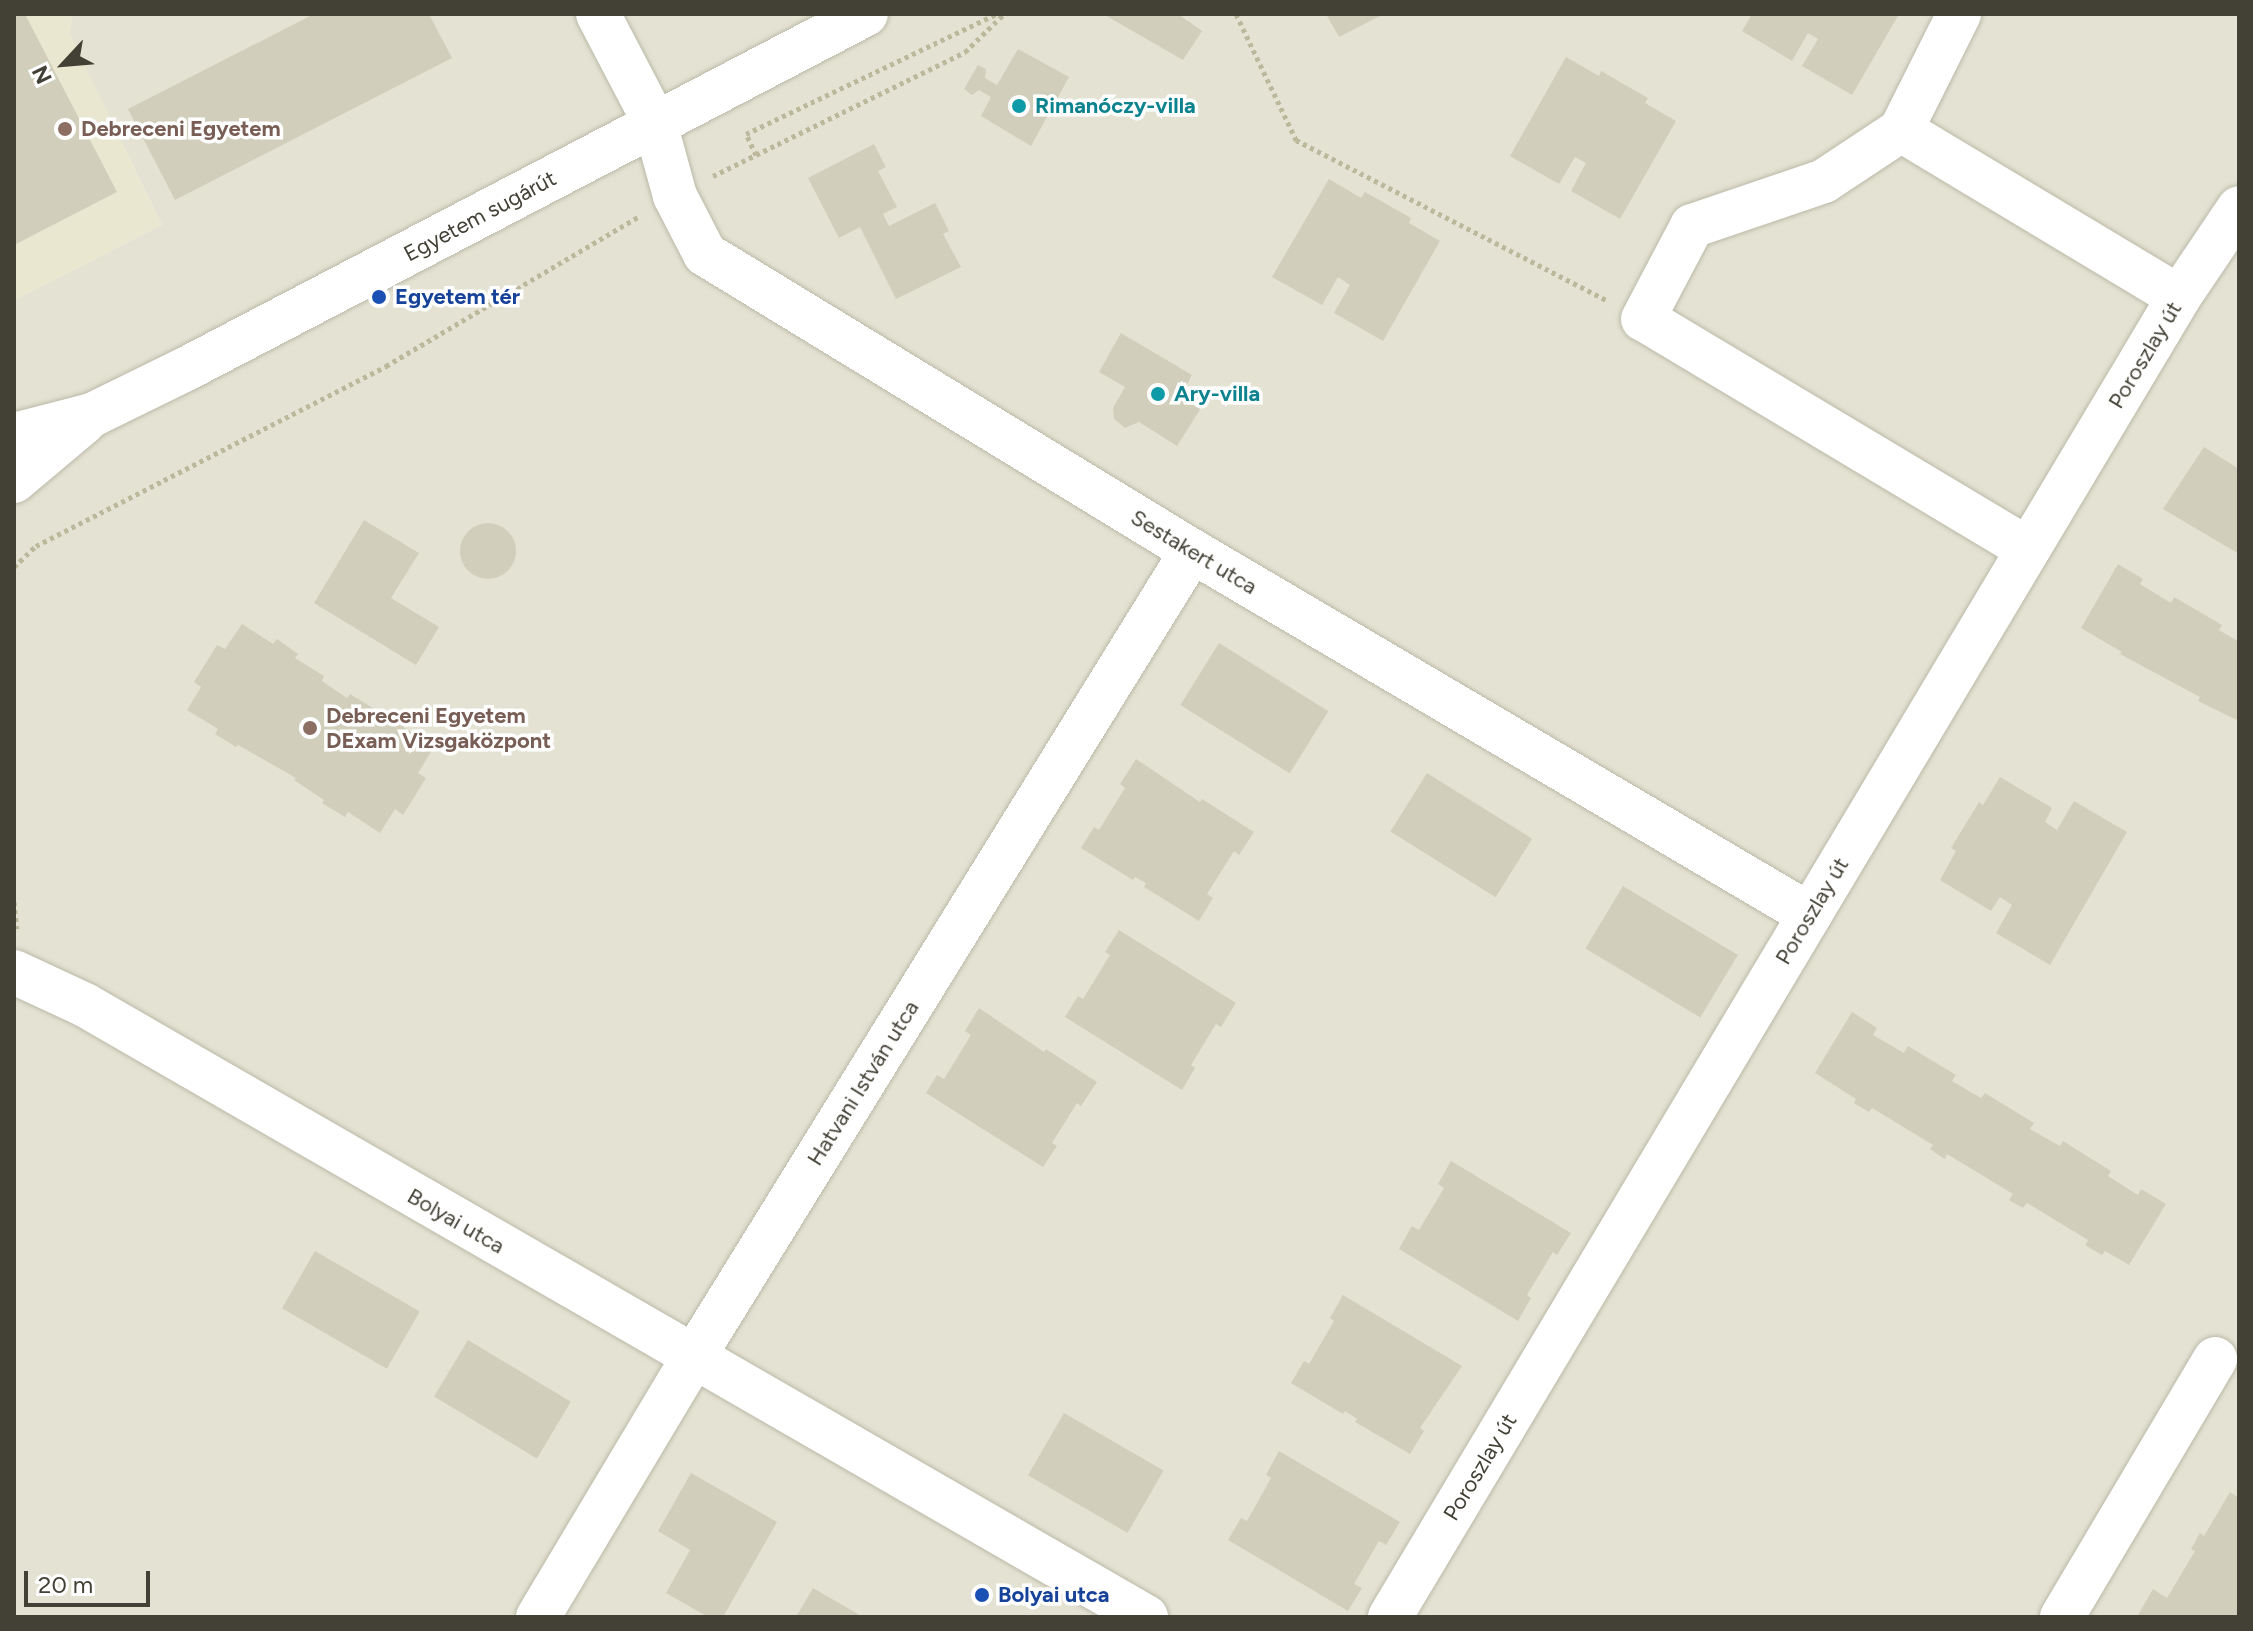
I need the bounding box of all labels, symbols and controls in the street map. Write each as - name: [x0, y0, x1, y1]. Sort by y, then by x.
- north arrow: [24, 24, 104, 104]
- text: N: [26, 61, 58, 88]
- place label: Rimanóczy-villa: [1035, 93, 1196, 119]
- marker: Rimanóczy-villa: [1010, 97, 1028, 115]
- place label: Debreceni Egyetem: [81, 116, 281, 142]
- marker: Debreceni Egyetem: [56, 120, 74, 138]
- street label: Egyetem sugárút: [399, 165, 561, 267]
- place label: Egyetem tér: [395, 284, 520, 310]
- marker: Egyetem tér: [370, 288, 388, 306]
- street label: Poroszlay út: [2103, 297, 2187, 413]
- place label: Ary-villa: [1174, 381, 1260, 407]
- marker: Ary-villa: [1149, 385, 1167, 403]
- street label: Sestakert utca: [1126, 504, 1262, 600]
- place label: Debreceni Egyetem DExam Vizsgaközpont: [326, 702, 551, 754]
- marker: Debreceni Egyetem DExam Vizsgaközpont: [301, 719, 319, 737]
- street label: Poroszlay út: [1770, 853, 1854, 969]
- street label: Hatvani István utca: [802, 996, 924, 1170]
- street label: Bolyai utca: [403, 1183, 509, 1259]
- street label: Poroszlay út: [1438, 1409, 1522, 1525]
- scale bar: [28, 1555, 154, 1605]
- text: 20 m: [38, 1570, 93, 1599]
- place label: Bolyai utca: [998, 1582, 1110, 1608]
- marker: Bolyai utca: [973, 1586, 991, 1604]

